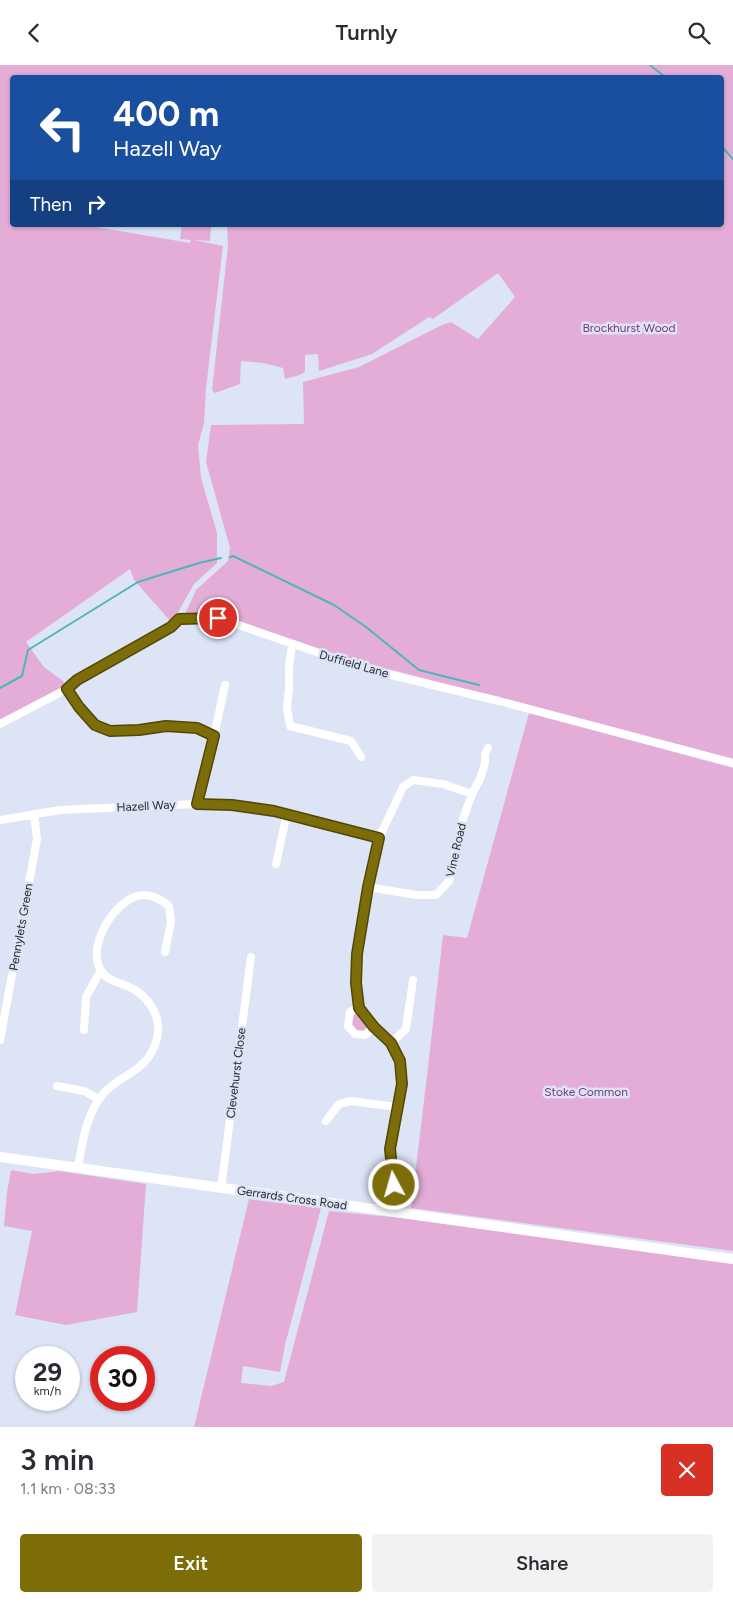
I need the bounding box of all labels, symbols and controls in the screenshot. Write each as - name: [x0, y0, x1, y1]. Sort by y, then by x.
- icon: back: [20, 19, 48, 47]
- text: Turnly: [336, 19, 397, 46]
- icon: search: [685, 19, 713, 47]
- text: 400 m: [113, 93, 219, 135]
- icon: left: [30, 95, 95, 160]
- text: Hazell Way: [113, 135, 222, 162]
- icon: right: [82, 190, 110, 218]
- text: Then: [30, 193, 72, 216]
- park label: Brockhurst Wood: [582, 321, 676, 335]
- pin: [197, 597, 239, 639]
- icon: arrive: [204, 604, 232, 632]
- street label: Duffield Lane: [318, 647, 391, 681]
- street label: Hazell Way: [116, 797, 177, 815]
- street label: Vine Road: [443, 822, 469, 878]
- street label: Pennylets Green: [6, 882, 36, 972]
- street label: Clevehurst Close: [223, 1026, 249, 1119]
- park label: Stoke Common: [544, 1085, 628, 1099]
- position arrow: [367, 1158, 419, 1210]
- street label: Gerrards Cross Road: [236, 1183, 348, 1213]
- speed limit sign: 30: [90, 1346, 155, 1411]
- text: 29: [33, 1357, 62, 1387]
- text: km/h: [34, 1384, 61, 1398]
- text: 3 min: [20, 1441, 94, 1478]
- button: close: [661, 1444, 713, 1496]
- text: 1.1 km · 08:33: [20, 1479, 115, 1498]
- button: Exit: [20, 1534, 362, 1592]
- button: Share: [372, 1534, 713, 1592]

